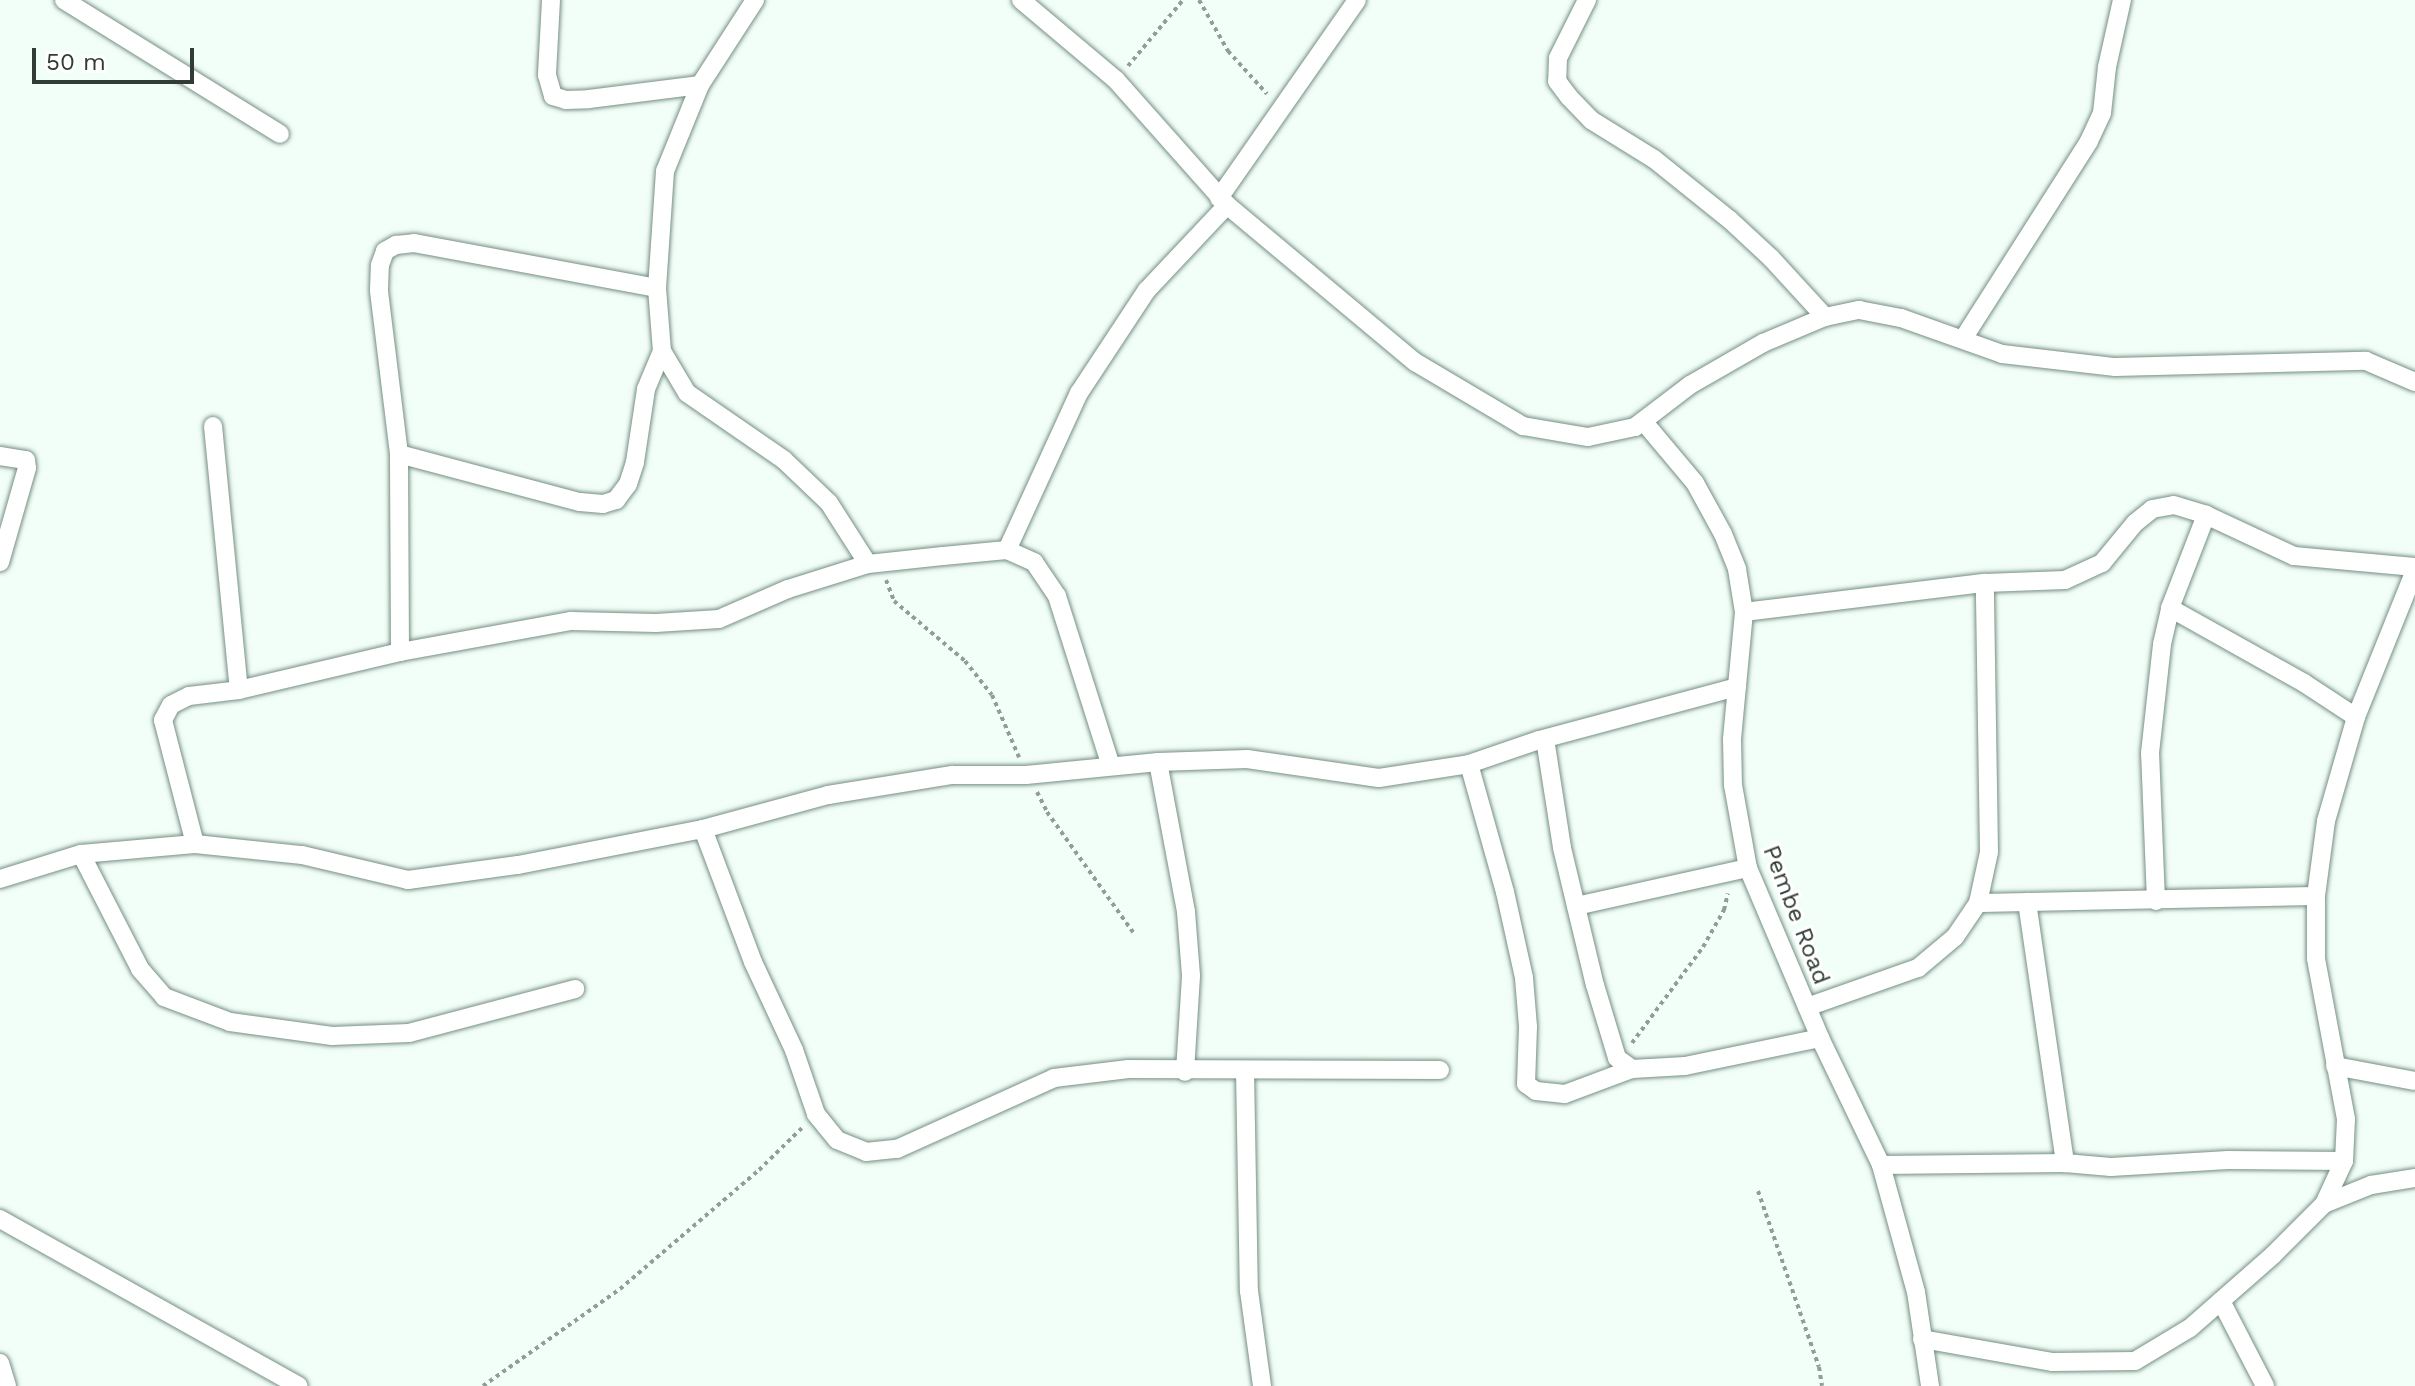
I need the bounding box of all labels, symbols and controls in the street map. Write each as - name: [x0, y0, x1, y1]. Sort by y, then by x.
- scale bar: [36, 32, 198, 82]
- text: 50 m: [46, 48, 106, 76]
- street label: Pembe Road: [1756, 841, 1836, 989]

